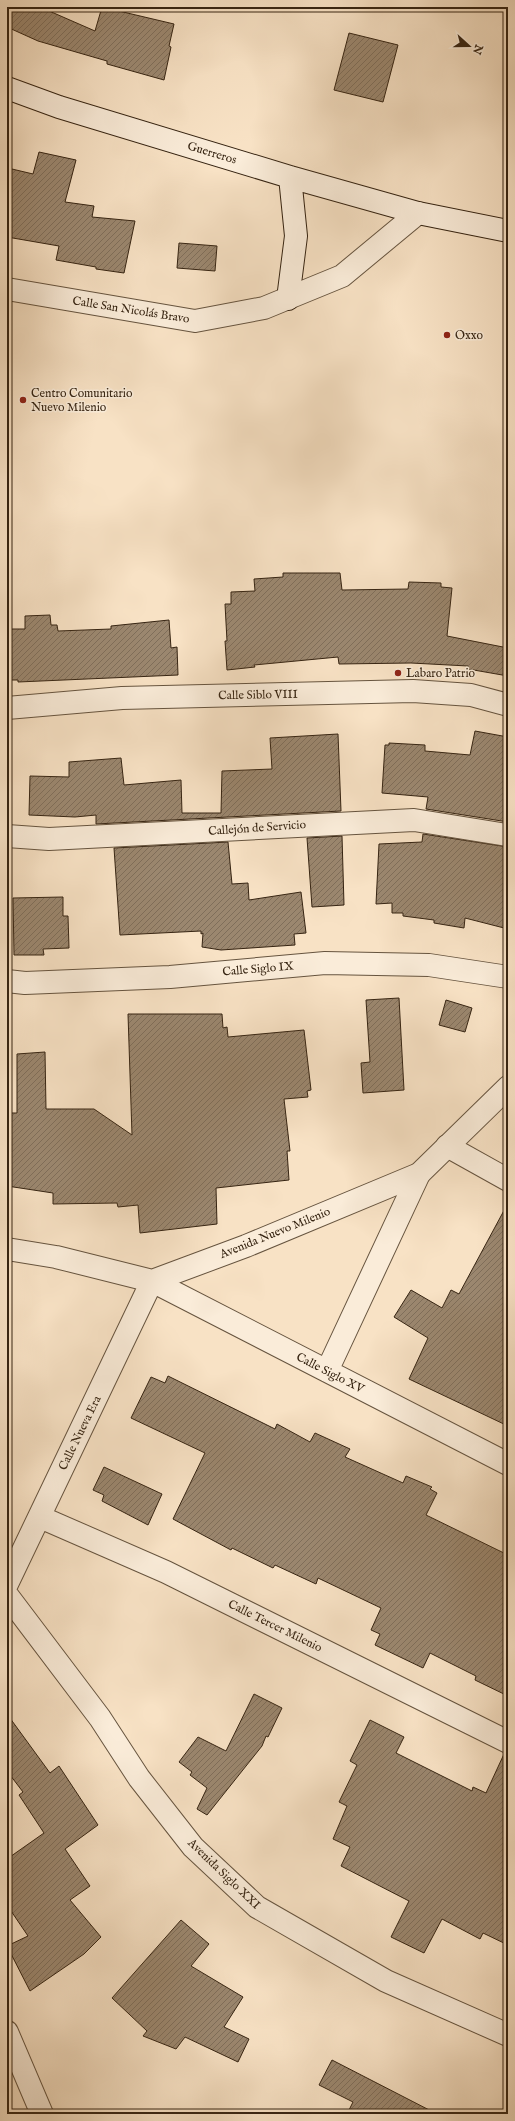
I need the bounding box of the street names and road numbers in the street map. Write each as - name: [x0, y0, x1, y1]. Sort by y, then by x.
- street label: Guerreros: [186, 138, 238, 168]
- street label: Calle San Nicolás Bravo: [71, 293, 191, 327]
- street label: Calle Siblo VIII: [218, 687, 298, 703]
- street label: Callejón de Servicio: [208, 817, 307, 839]
- street label: Calle Siglo IX: [222, 958, 295, 980]
- street label: Avenida Nuevo Milenio: [217, 1204, 333, 1262]
- street label: Calle Siglo XV: [294, 1349, 367, 1397]
- street label: Calle Nueva Era: [55, 1392, 105, 1473]
- street label: Calle Tercer Milenio: [225, 1597, 325, 1656]
- street label: Avenida Siglo XXI: [184, 1835, 263, 1912]

